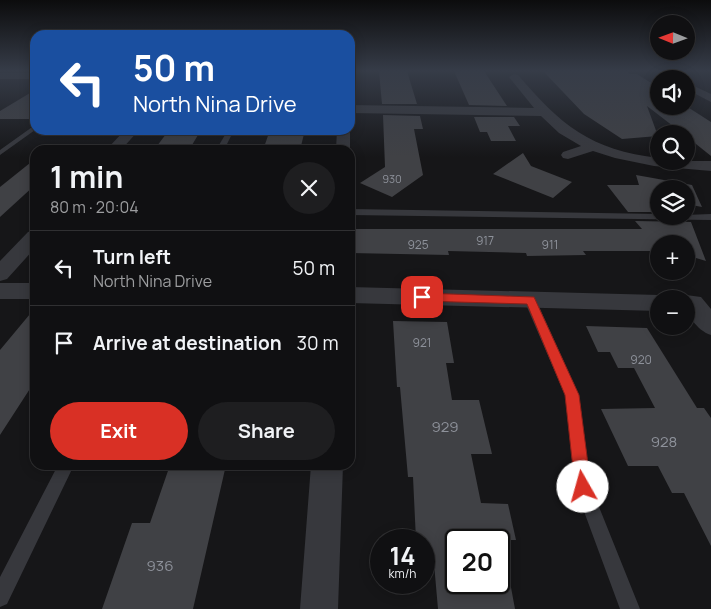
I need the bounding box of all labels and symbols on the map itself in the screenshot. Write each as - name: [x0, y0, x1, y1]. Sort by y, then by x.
- north arrow: [650, 15, 695, 60]
- house number: 930: [382, 171, 402, 186]
- house number: 917: [476, 232, 494, 249]
- house number: 925: [407, 236, 429, 253]
- house number: 911: [542, 236, 558, 253]
- pin: [401, 276, 443, 318]
- house number: 921: [413, 334, 431, 351]
- house number: 920: [630, 351, 652, 368]
- house number: 929: [431, 416, 459, 437]
- house number: 928: [651, 431, 677, 452]
- position arrow: [556, 460, 608, 512]
- speed limit sign: 20: [445, 529, 510, 594]
- house number: 936: [147, 555, 173, 576]

